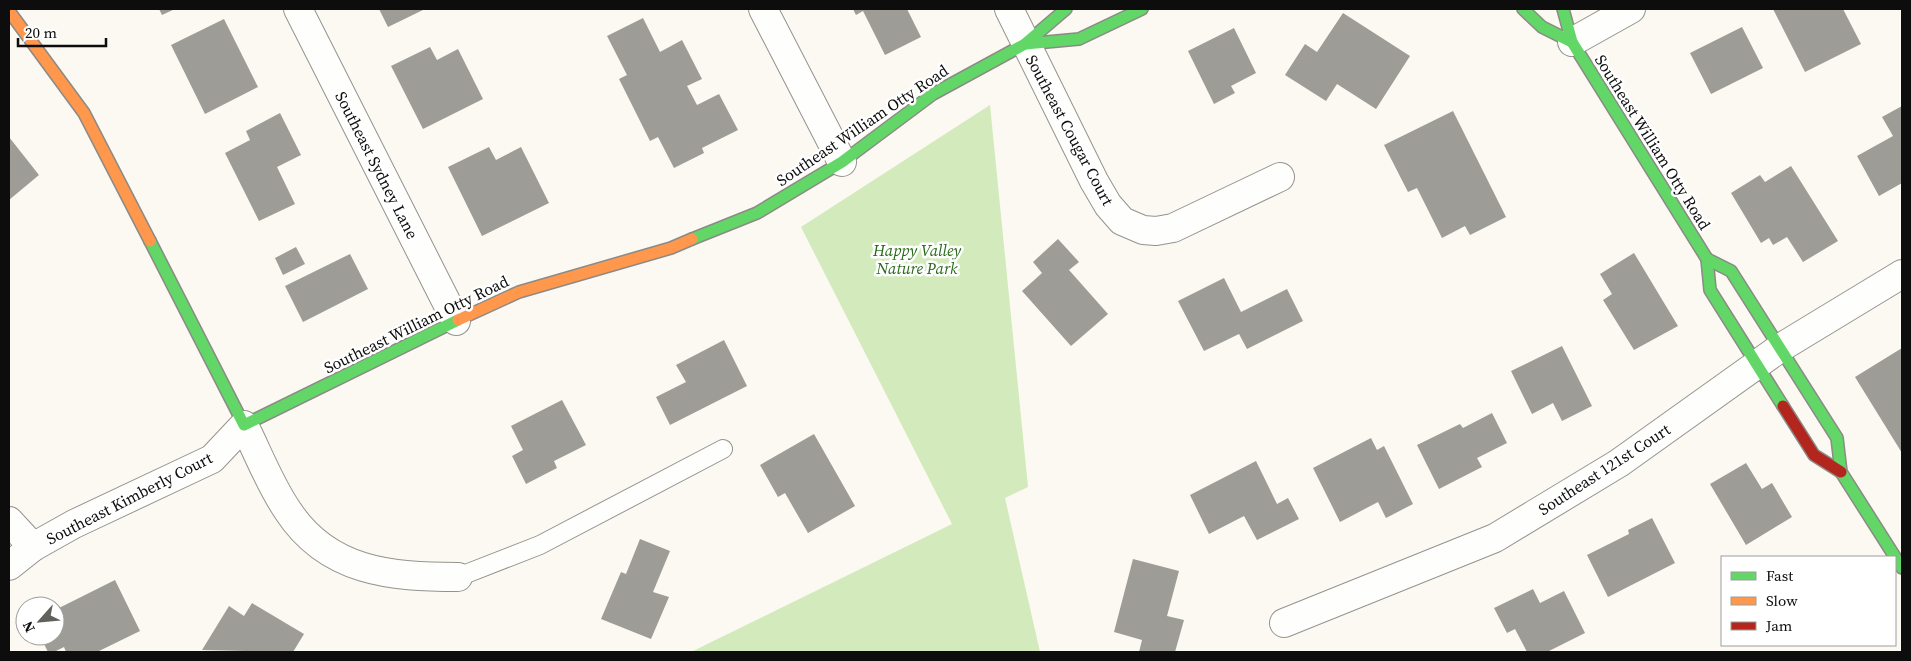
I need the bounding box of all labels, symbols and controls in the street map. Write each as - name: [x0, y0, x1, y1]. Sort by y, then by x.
- scale bar: [18, 15, 105, 47]
- text: 20 m: [25, 22, 57, 43]
- street label: Southeast William Otty Road: [1590, 50, 1716, 234]
- street label: Southeast Cougar Court: [1021, 51, 1119, 210]
- street label: Southeast William Otty Road: [772, 59, 952, 191]
- street label: Southeast Sydney Lane: [330, 87, 424, 243]
- park label: Happy Valley Nature Park: [872, 239, 961, 279]
- street label: Southeast William Otty Road: [320, 270, 512, 378]
- street label: Southeast 121st Court: [1534, 418, 1675, 520]
- street label: Southeast Kimberly Court: [42, 446, 217, 549]
- legend: [1721, 556, 1896, 646]
- text: Fast: [1766, 565, 1793, 586]
- text: Slow: [1766, 590, 1798, 611]
- north arrow: [15, 596, 65, 646]
- text: Jam: [1765, 615, 1793, 636]
- text: N: [17, 618, 40, 636]

